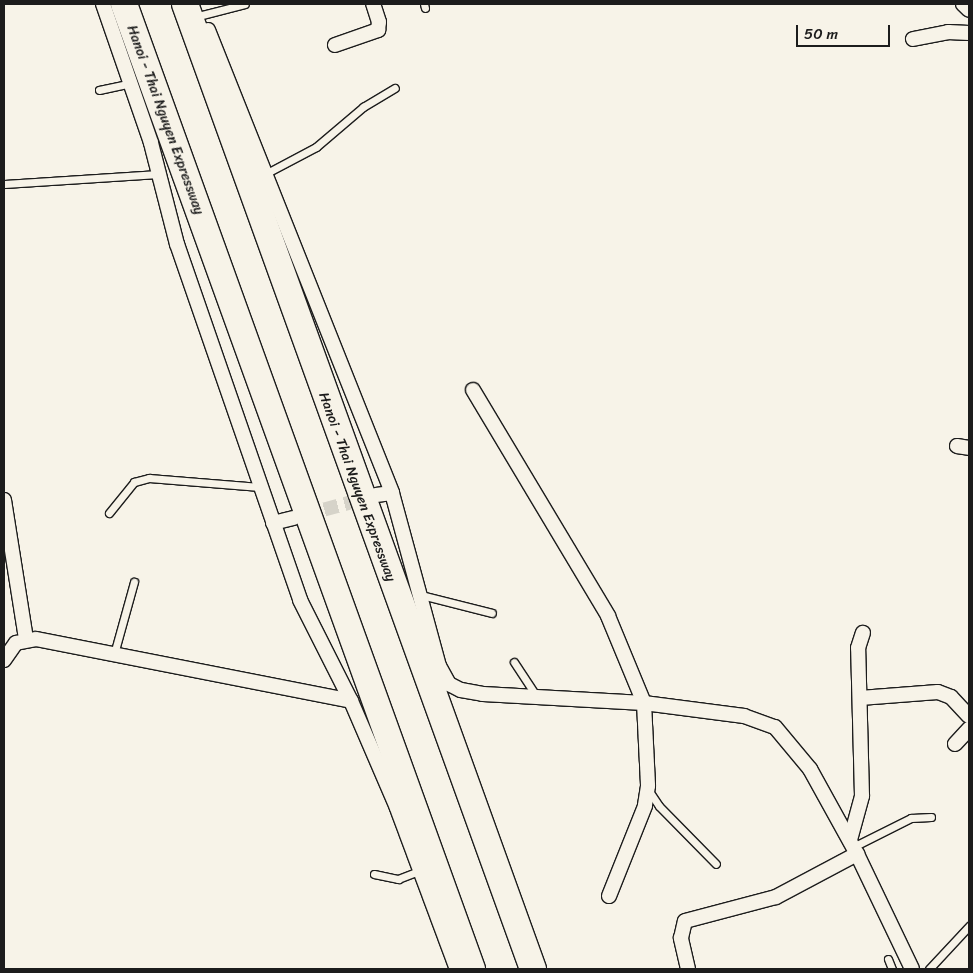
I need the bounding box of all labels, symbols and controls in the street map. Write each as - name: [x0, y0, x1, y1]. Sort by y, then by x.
- scale bar: [798, 15, 892, 47]
- text: 50 m: [804, 21, 838, 47]
- street label: Hanoi - Thai Nguyen Expressway: [123, 23, 207, 217]
- street label: Hanoi - Thai Nguyen Expressway: [315, 390, 399, 584]

